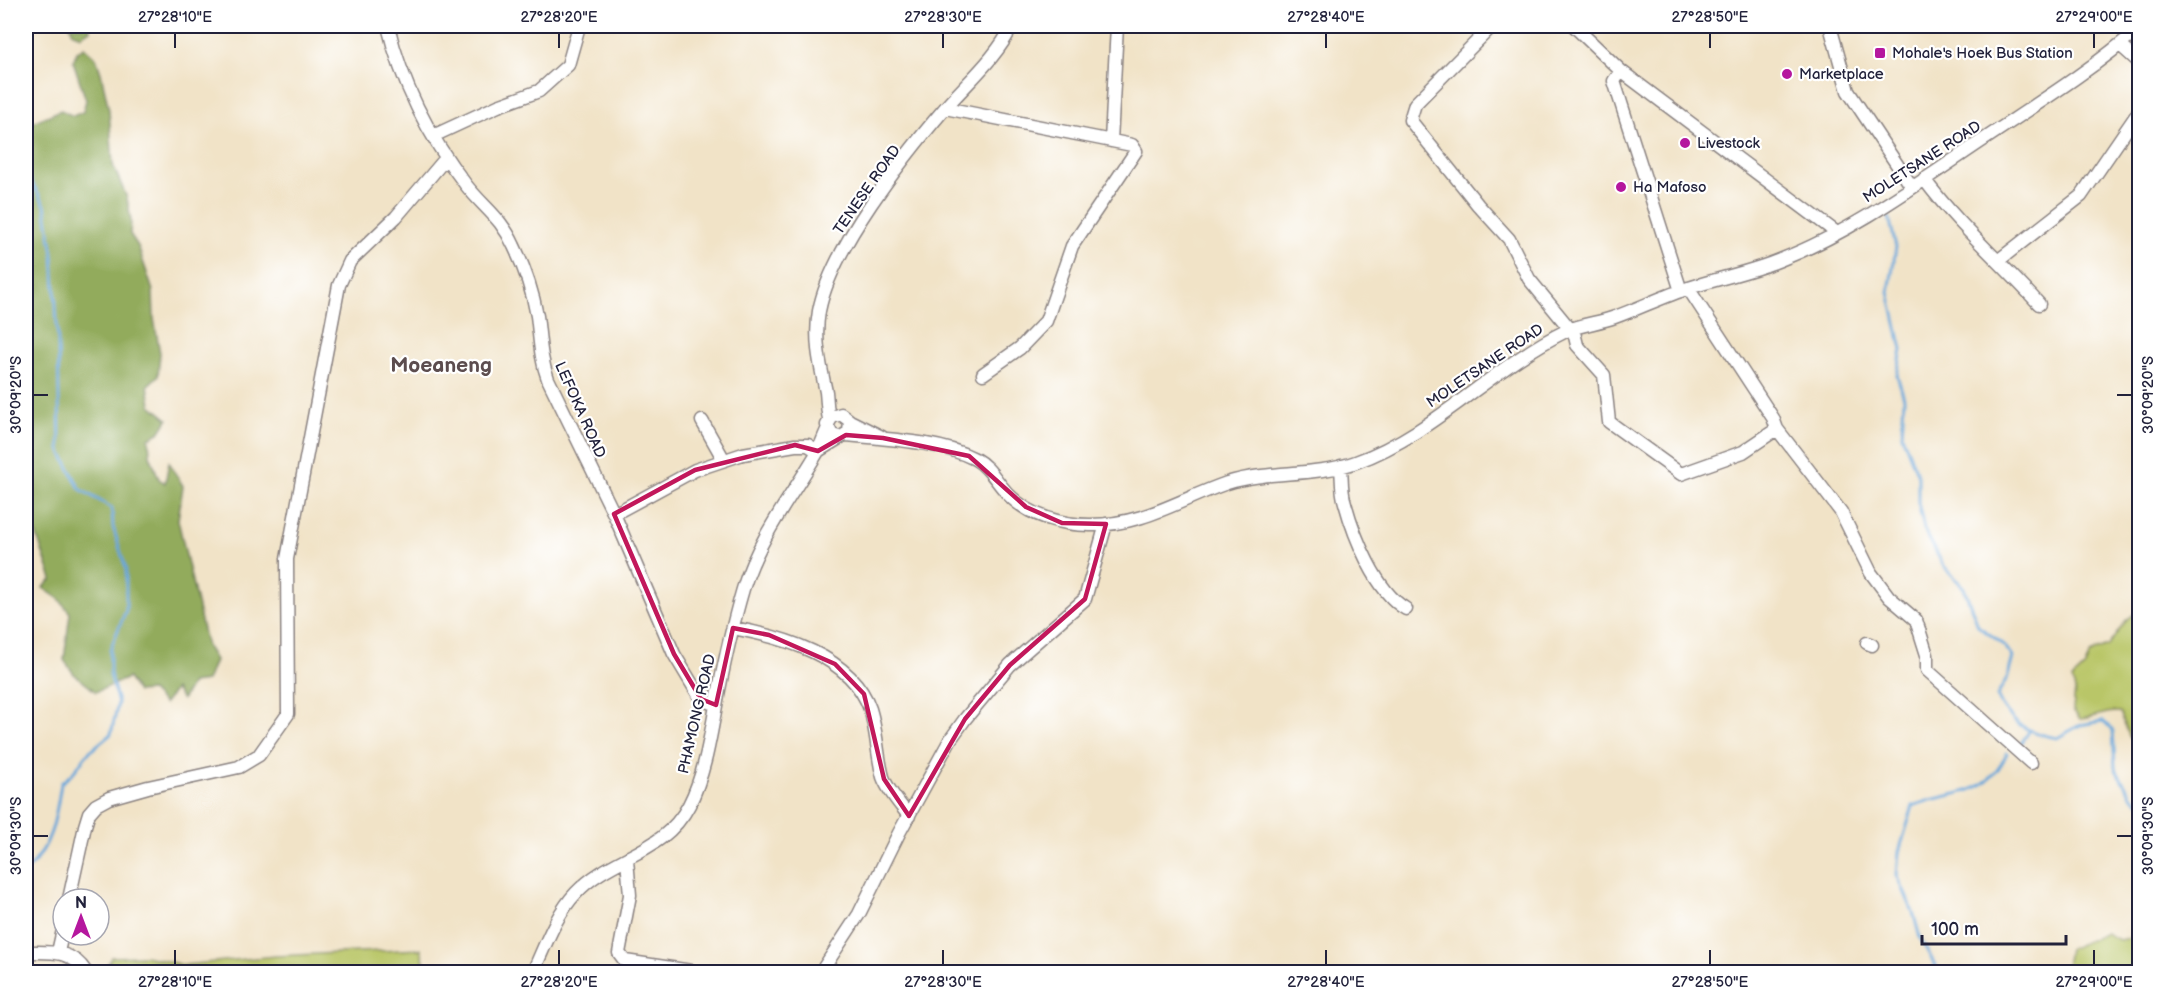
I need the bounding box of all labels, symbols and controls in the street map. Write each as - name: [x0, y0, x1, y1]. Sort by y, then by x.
- text: 27°28'10"E: [138, 8, 212, 27]
- text: 27°28'20"E: [520, 8, 598, 27]
- text: 27°28'30"E: [904, 8, 982, 27]
- text: 27°28'40"E: [1287, 8, 1365, 27]
- text: 27°28'50"E: [1672, 8, 1749, 27]
- text: 27°29'00"E: [2055, 8, 2133, 27]
- place label: Mohale's Hoek Bus Station: [1892, 44, 2073, 63]
- marker: Mohale's Hoek Bus Station: [1873, 46, 1887, 60]
- place label: Marketplace: [1799, 65, 1884, 84]
- marker: Marketplace: [1780, 67, 1794, 81]
- street label: MOLETSANE ROAD: [1859, 117, 1985, 207]
- place label: Livestock: [1697, 134, 1761, 153]
- marker: Livestock: [1678, 136, 1692, 150]
- street label: TENESE ROAD: [829, 142, 905, 238]
- place label: Ha Mafoso: [1633, 178, 1706, 197]
- marker: Ha Mafoso: [1614, 180, 1628, 194]
- street label: MOLETSANE ROAD: [1423, 320, 1547, 412]
- district label: Moeaneng: [390, 353, 492, 378]
- text: 30°09'20"S: [7, 356, 26, 434]
- text: 30°09'20"S: [2139, 356, 2158, 434]
- street label: LEFOKA ROAD: [550, 359, 610, 461]
- street label: PHAMONG ROAD: [674, 652, 720, 776]
- text: 30°09'30"S: [7, 797, 26, 875]
- text: 30°09'30"S: [2139, 797, 2158, 875]
- north arrow: [51, 887, 111, 947]
- text: N: [75, 894, 87, 913]
- scale bar: [1922, 908, 2066, 946]
- text: 100 m: [1931, 919, 1979, 940]
- text: 27°28'10"E: [138, 973, 212, 992]
- text: 27°28'20"E: [520, 973, 598, 992]
- text: 27°28'30"E: [904, 973, 982, 992]
- text: 27°28'40"E: [1287, 973, 1365, 992]
- text: 27°28'50"E: [1672, 973, 1749, 992]
- text: 27°29'00"E: [2055, 973, 2133, 992]

